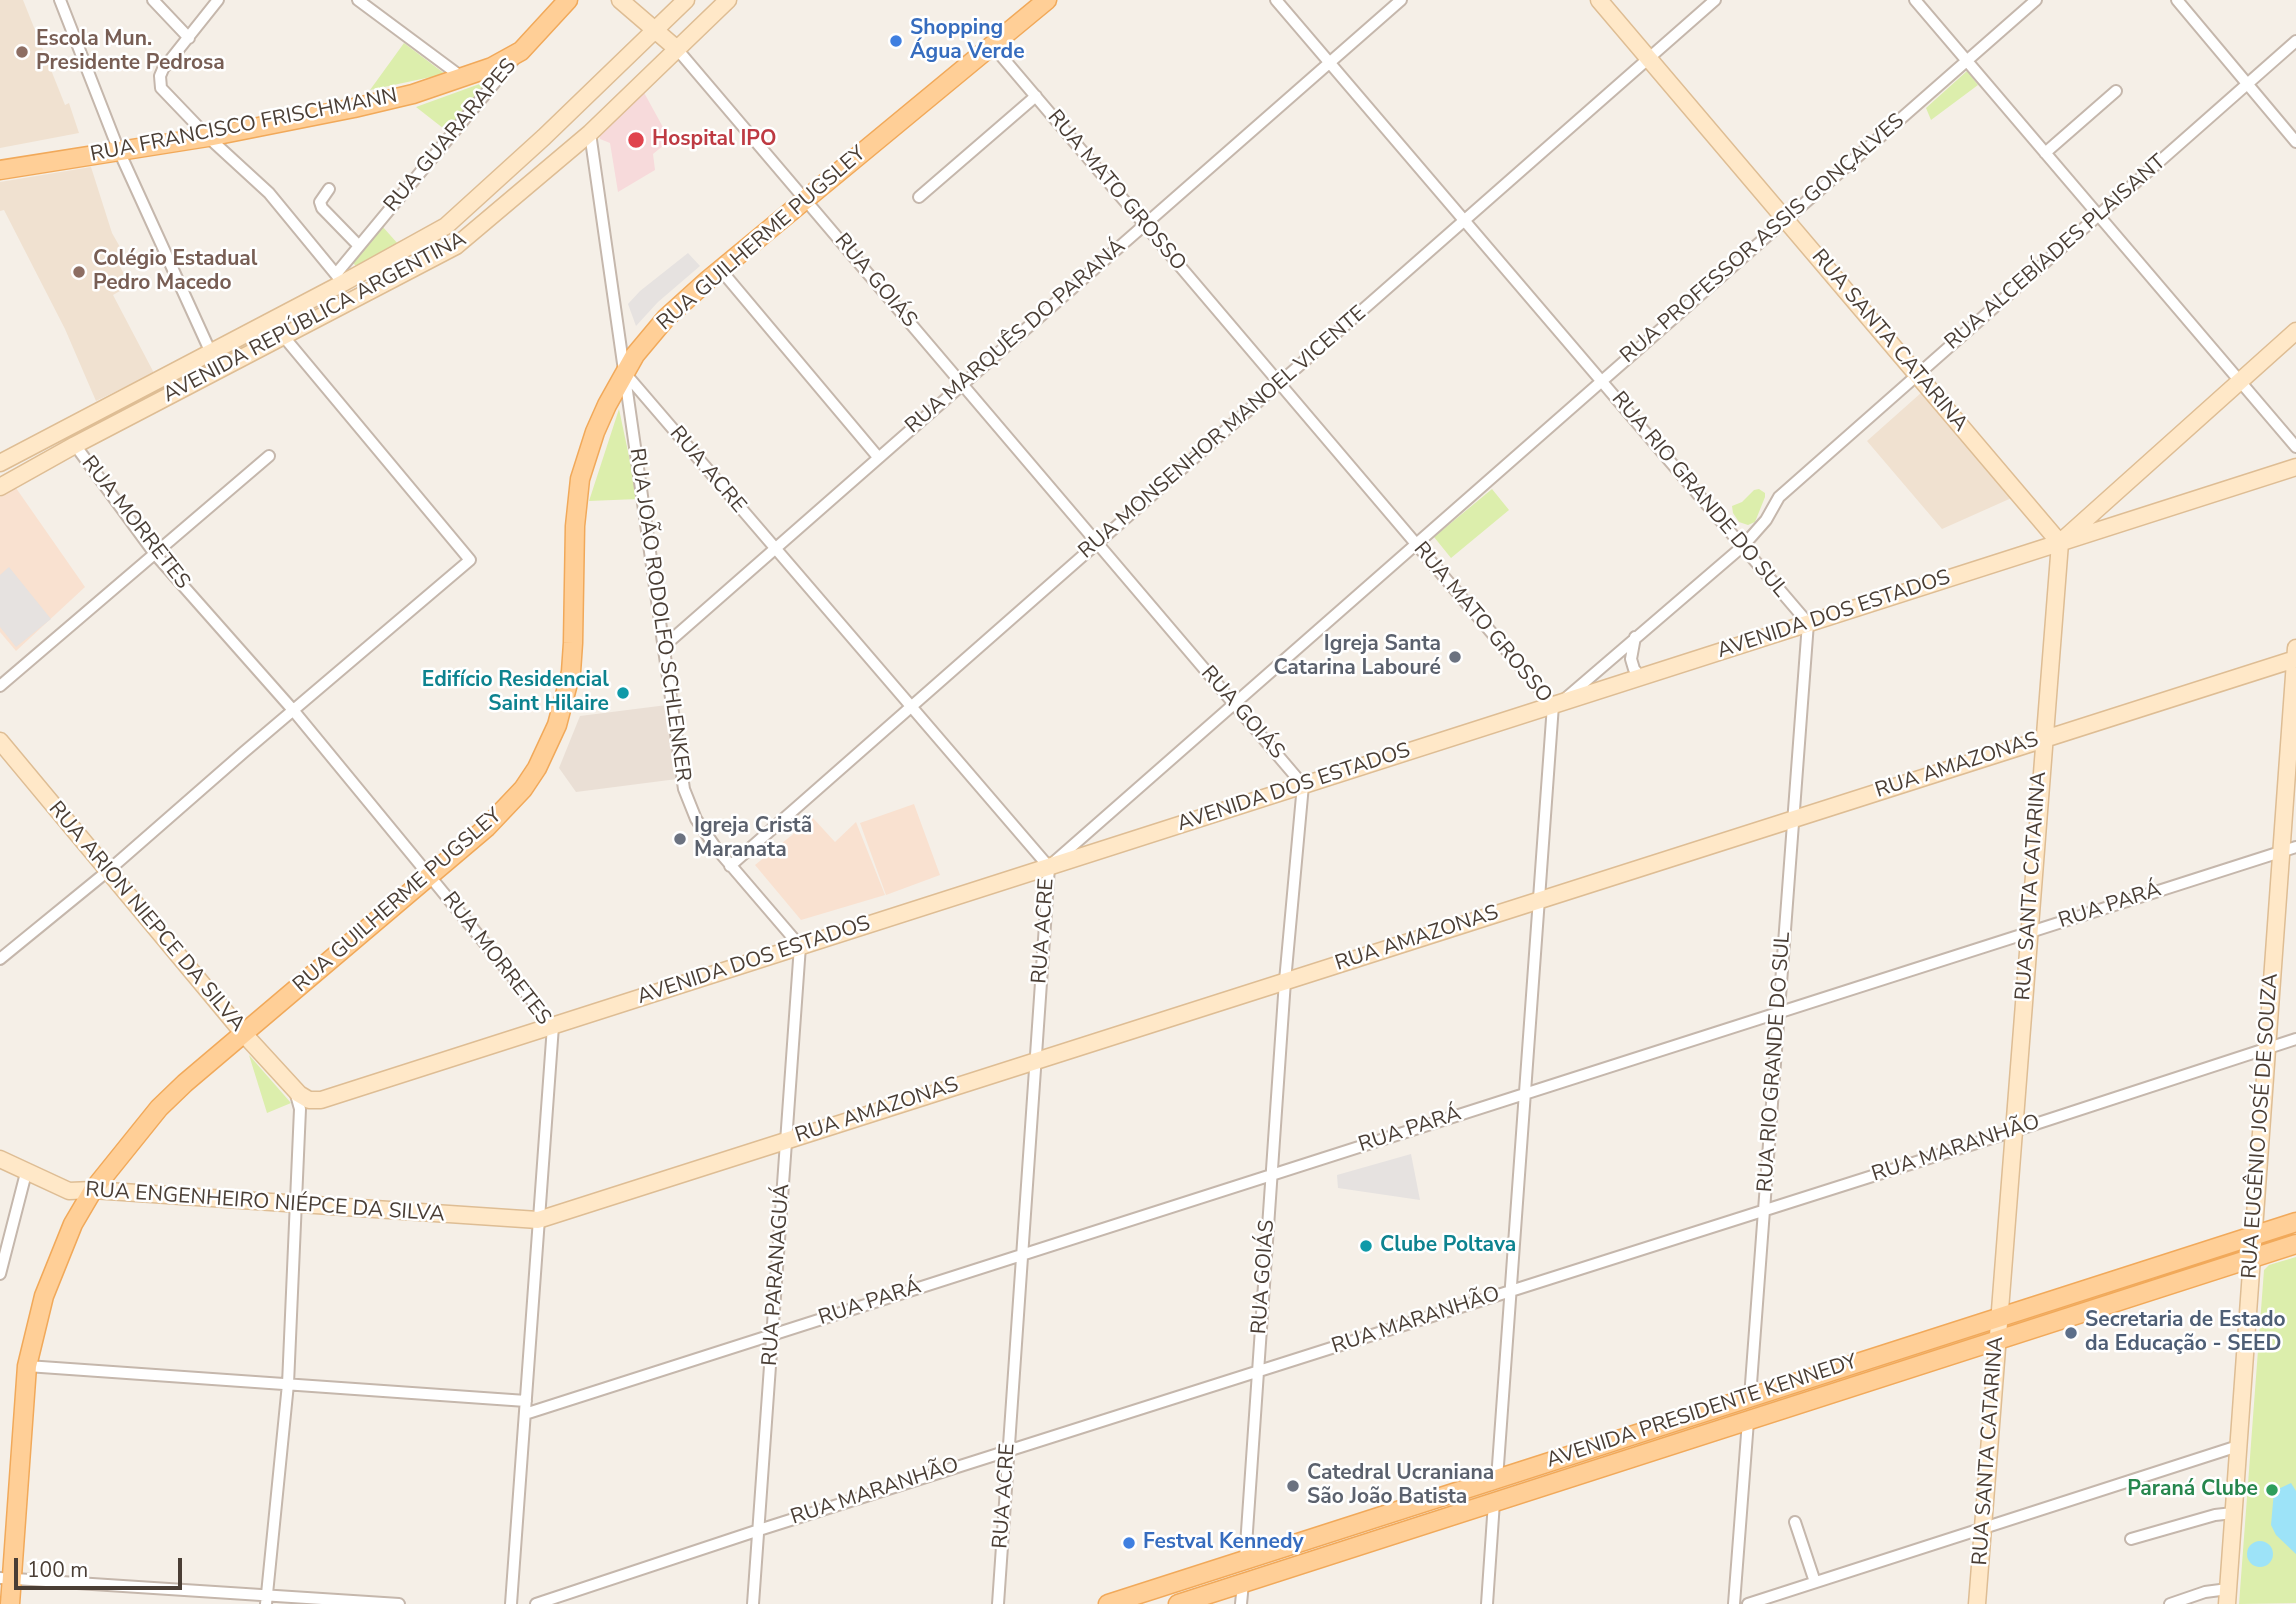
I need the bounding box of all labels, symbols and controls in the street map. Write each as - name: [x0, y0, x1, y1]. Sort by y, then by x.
- place label: Shopping Água Verde: [910, 16, 1025, 66]
- place label: Escola Mun. Presidente Pedrosa: [36, 27, 225, 77]
- marker: Shopping Água Verde: [888, 33, 904, 49]
- marker: Escola Mun. Presidente Pedrosa: [14, 44, 30, 60]
- street label: RUA GUARARAPES: [380, 54, 522, 218]
- street label: RUA FRANCISCO FRISCHMANN: [88, 84, 400, 168]
- street label: RUA MATO GROSSO: [1041, 106, 1191, 276]
- street label: RUA PROFESSOR ASSIS GONÇALVES: [1616, 109, 1910, 369]
- place label: Hospital IPO: [652, 127, 776, 153]
- marker: Hospital IPO: [626, 130, 646, 150]
- street label: RUA GUILHERME PUGSLEY: [653, 142, 871, 336]
- street label: RUA ALCEBÍADES PLAISANT: [1940, 150, 2172, 356]
- street label: AVENIDA REPÚBLICA ARGENTINA: [159, 227, 471, 409]
- street label: RUA GOIÁS: [828, 229, 922, 333]
- street label: RUA MARQUÊS DO PARANÁ: [901, 235, 1131, 439]
- street label: RUA SANTA CATARINA: [1806, 245, 1972, 437]
- place label: Colégio Estadual Pedro Macedo: [93, 247, 257, 297]
- marker: Colégio Estadual Pedro Macedo: [71, 264, 87, 280]
- street label: RUA MONSENHOR MANOEL VICENTE: [1074, 301, 1372, 565]
- street label: RUA RIO GRANDE DO SUL: [1606, 387, 1792, 603]
- street label: RUA ACRE: [663, 422, 751, 518]
- street label: RUA JOÃO RODOLFO SCHLENKER: [623, 447, 695, 783]
- street label: RUA MORRETES: [75, 452, 195, 594]
- street label: RUA MATO GROSSO: [1407, 538, 1557, 708]
- street label: AVENIDA DOS ESTADOS: [1714, 565, 1954, 665]
- place label: Igreja Santa Catarina Labouré: [1273, 632, 1441, 682]
- marker: Igreja Santa Catarina Labouré: [1447, 649, 1463, 665]
- street label: RUA GOIÁS: [1195, 661, 1289, 765]
- place label: Edifício Residencial Saint Hilaire: [422, 668, 609, 718]
- marker: Edifício Residencial Saint Hilaire: [615, 685, 631, 701]
- street label: RUA AMAZONAS: [1872, 728, 2042, 804]
- street label: AVENIDA DOS ESTADOS: [1174, 738, 1414, 838]
- street label: RUA SANTA CATARINA: [2011, 771, 2053, 1001]
- street label: RUA ARION NIEPCE DA SILVA: [42, 797, 250, 1037]
- street label: RUA GUILHERME PUGSLEY: [289, 804, 507, 998]
- place label: Igreja Cristã Maranata: [694, 814, 812, 864]
- marker: Igreja Cristã Maranata: [672, 831, 688, 847]
- street label: RUA ACRE: [1028, 878, 1060, 984]
- street label: RUA PARÁ: [2056, 878, 2164, 934]
- street label: RUA MORRETES: [436, 888, 556, 1030]
- street label: RUA AMAZONAS: [1332, 901, 1502, 977]
- street label: AVENIDA DOS ESTADOS: [634, 911, 874, 1011]
- street label: RUA RIO GRANDE DO SUL: [1753, 931, 1797, 1193]
- street label: RUA EUGÊNIO JOSÉ DE SOUZA: [2238, 973, 2284, 1279]
- street label: RUA AMAZONAS: [792, 1073, 962, 1149]
- street label: RUA PARÁ: [1356, 1102, 1464, 1158]
- street label: RUA MARANHÃO: [1869, 1110, 2043, 1188]
- street label: RUA ENGENHEIRO NIÉPCE DA SILVA: [84, 1178, 446, 1228]
- street label: RUA PARANAGUÁ: [758, 1183, 796, 1367]
- street label: RUA GOIÁS: [1247, 1219, 1281, 1335]
- place label: Clube Poltava: [1380, 1233, 1516, 1259]
- marker: Clube Poltava: [1358, 1238, 1374, 1254]
- street label: RUA PARÁ: [816, 1275, 924, 1331]
- street label: RUA MARANHÃO: [1329, 1282, 1503, 1360]
- place label: Secretaria de Estado da Educação - SEED: [2085, 1308, 2286, 1358]
- marker: Secretaria de Estado da Educação - SEED: [2063, 1325, 2079, 1341]
- street label: RUA SANTA CATARINA: [1968, 1336, 2010, 1566]
- street label: AVENIDA PRESIDENTE KENNEDY: [1544, 1350, 1860, 1474]
- street label: RUA ACRE: [989, 1443, 1021, 1549]
- street label: RUA MARANHÃO: [788, 1453, 962, 1531]
- place label: Catedral Ucraniana São João Batista: [1307, 1461, 1494, 1511]
- place label: Paraná Clube: [2127, 1477, 2258, 1503]
- marker: Catedral Ucraniana São João Batista: [1285, 1478, 1301, 1494]
- marker: Paraná Clube: [2264, 1482, 2280, 1498]
- place label: Festval Kennedy: [1143, 1530, 1304, 1556]
- marker: Festval Kennedy: [1121, 1535, 1137, 1551]
- scale bar: [18, 1544, 186, 1588]
- text: 100 m: [27, 1556, 88, 1584]

